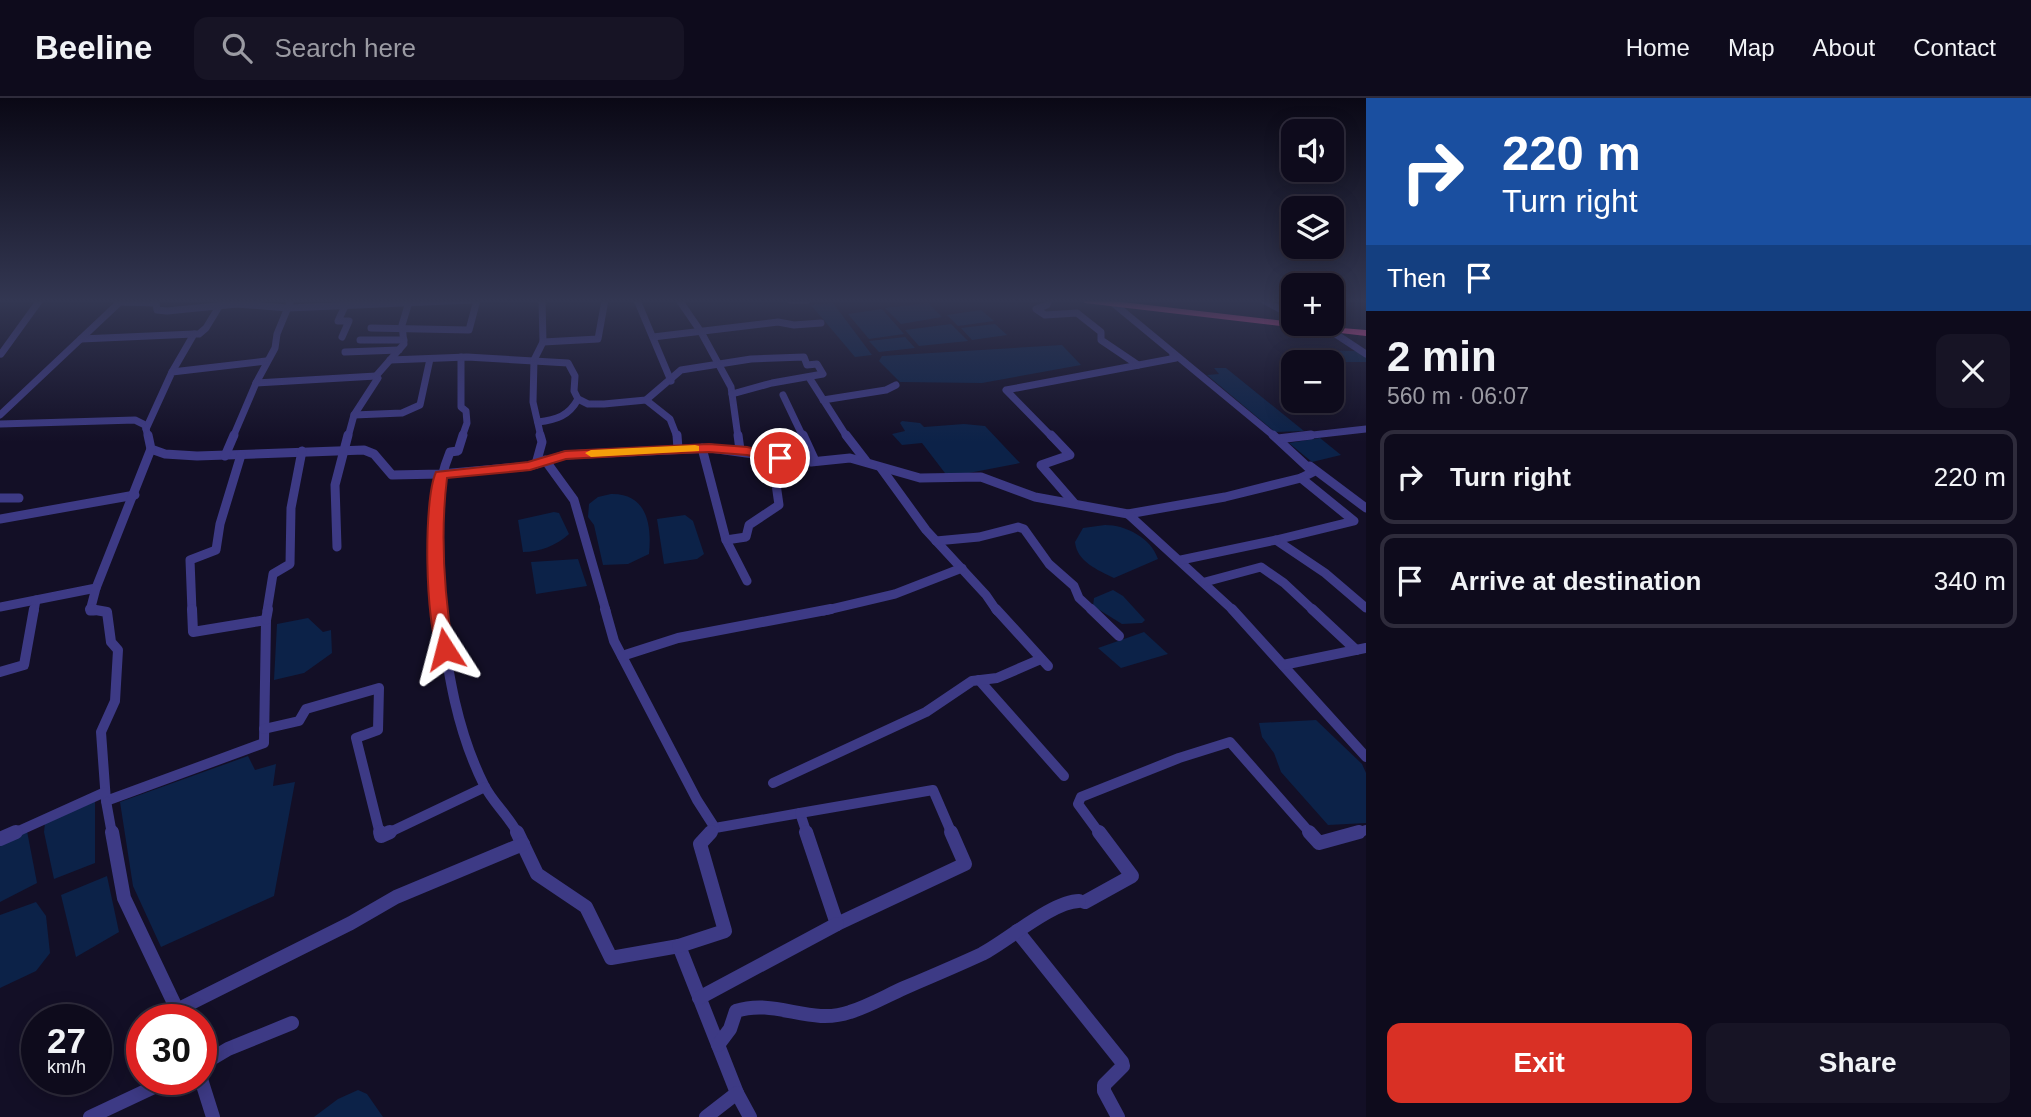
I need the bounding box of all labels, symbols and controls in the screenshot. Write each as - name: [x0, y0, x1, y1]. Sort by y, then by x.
- search box: [194, 17, 684, 80]
- text: Beeline: [35, 29, 152, 66]
- icon: search: [218, 29, 256, 67]
- text: Search here: [274, 33, 416, 63]
- text: Home: [1626, 34, 1690, 61]
- text: Map: [1728, 34, 1775, 61]
- text: About: [1813, 34, 1875, 61]
- text: Contact: [1913, 34, 1996, 61]
- map controls: [1281, 119, 1344, 413]
- button: sound: [1281, 119, 1344, 182]
- icon: right: [1387, 126, 1478, 217]
- text: 220 m: [1502, 126, 1641, 180]
- text: Turn right: [1502, 183, 1638, 219]
- button: layers: [1281, 196, 1344, 259]
- icon: arrive: [1460, 259, 1498, 297]
- text: Then: [1387, 263, 1446, 293]
- button: +: [1281, 273, 1344, 336]
- text: 2 min: [1387, 333, 1497, 380]
- button: close: [1936, 334, 2010, 408]
- button: −: [1281, 350, 1344, 413]
- text: 560 m · 06:07: [1387, 383, 1529, 409]
- pin: [750, 428, 810, 488]
- icon: arrive: [761, 439, 799, 477]
- icon: right: [1391, 458, 1429, 496]
- text: Turn right: [1450, 462, 1571, 492]
- text: 220 m: [1934, 462, 2006, 492]
- icon: arrive: [1391, 562, 1429, 600]
- text: Arrive at destination: [1450, 566, 1701, 596]
- text: 340 m: [1934, 566, 2006, 596]
- position arrow: [408, 612, 482, 686]
- speed limit sign: 30: [126, 1004, 217, 1095]
- text: 27: [47, 1021, 86, 1060]
- button: Exit: [1387, 1023, 1692, 1103]
- button: Share: [1706, 1023, 2010, 1103]
- text: km/h: [47, 1057, 86, 1077]

